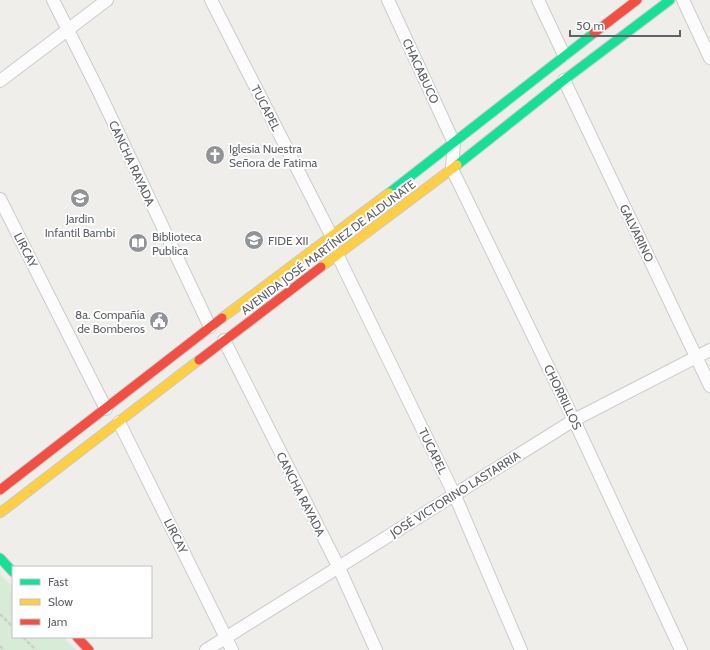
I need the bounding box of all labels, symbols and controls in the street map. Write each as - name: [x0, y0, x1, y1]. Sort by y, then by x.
- scale bar: [570, 12, 680, 38]
- text: 50 m: [576, 18, 604, 33]
- street label: CHACABUCO: [399, 36, 443, 106]
- street label: TUCAPEL: [248, 83, 284, 133]
- street label: CANCHA RAYADA: [106, 118, 159, 209]
- place label: Iglesia Nuestra Señora de Fatima: [229, 141, 317, 170]
- church icon: Iglesia Nuestra Señora de Fatima: [204, 144, 226, 166]
- street label: AVENIDA JOSÉ MARTÍNEZ DE ALDUNATE: [238, 176, 419, 318]
- school or university icon: Jardin Infantil Bambi: [69, 187, 91, 209]
- street label: GALVARINO: [617, 202, 657, 264]
- place label: Jardin Infantil Bambi: [45, 211, 115, 240]
- place label: Biblioteca Publica: [152, 229, 202, 258]
- school or university icon: FIDE XII: [243, 229, 265, 251]
- street label: LIRCAY: [11, 230, 41, 270]
- library icon: Biblioteca Publica: [127, 232, 149, 254]
- place label: FIDE XII: [268, 233, 309, 248]
- place label: 8a. Compañía de Bomberos: [75, 307, 145, 336]
- public building icon: 8a. Compañía de Bomberos: [148, 310, 170, 332]
- street label: CHORRILLOS: [541, 362, 585, 432]
- street label: TUCAPEL: [415, 426, 451, 476]
- street label: JOSÉ VICTORINO LASTARRIA: [386, 447, 523, 541]
- street label: CANCHA RAYADA: [273, 449, 329, 539]
- street label: LIRCAY: [161, 516, 191, 556]
- legend: [12, 566, 152, 638]
- text: Fast: [48, 574, 68, 589]
- text: Slow: [48, 594, 73, 609]
- text: Jam: [47, 614, 67, 629]

